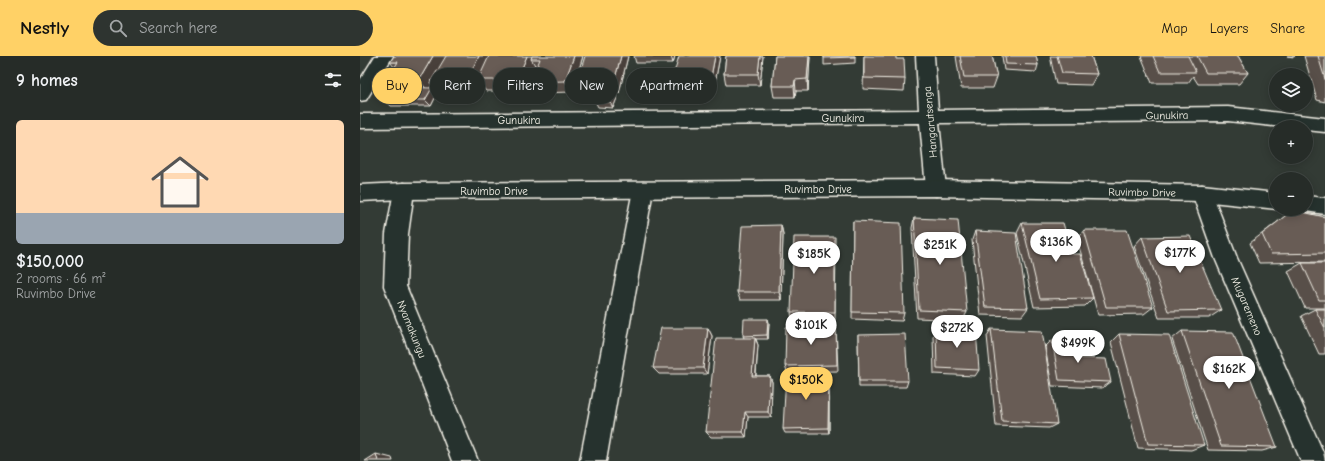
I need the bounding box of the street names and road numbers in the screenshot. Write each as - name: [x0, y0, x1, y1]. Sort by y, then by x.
- street label: Hangarutsenga: [921, 86, 940, 158]
- street label: Gunukira: [1145, 109, 1189, 122]
- street label: Gunukira: [822, 112, 864, 125]
- street label: Gunukira: [498, 114, 540, 127]
- street label: Ruvimbo Drive: [784, 183, 852, 196]
- street label: Ruvimbo Drive: [460, 185, 528, 198]
- street label: Ruvimbo Drive: [1108, 185, 1176, 200]
- street label: Mugaremeno: [1228, 275, 1265, 338]
- street label: Nyamakungu: [394, 299, 429, 360]

